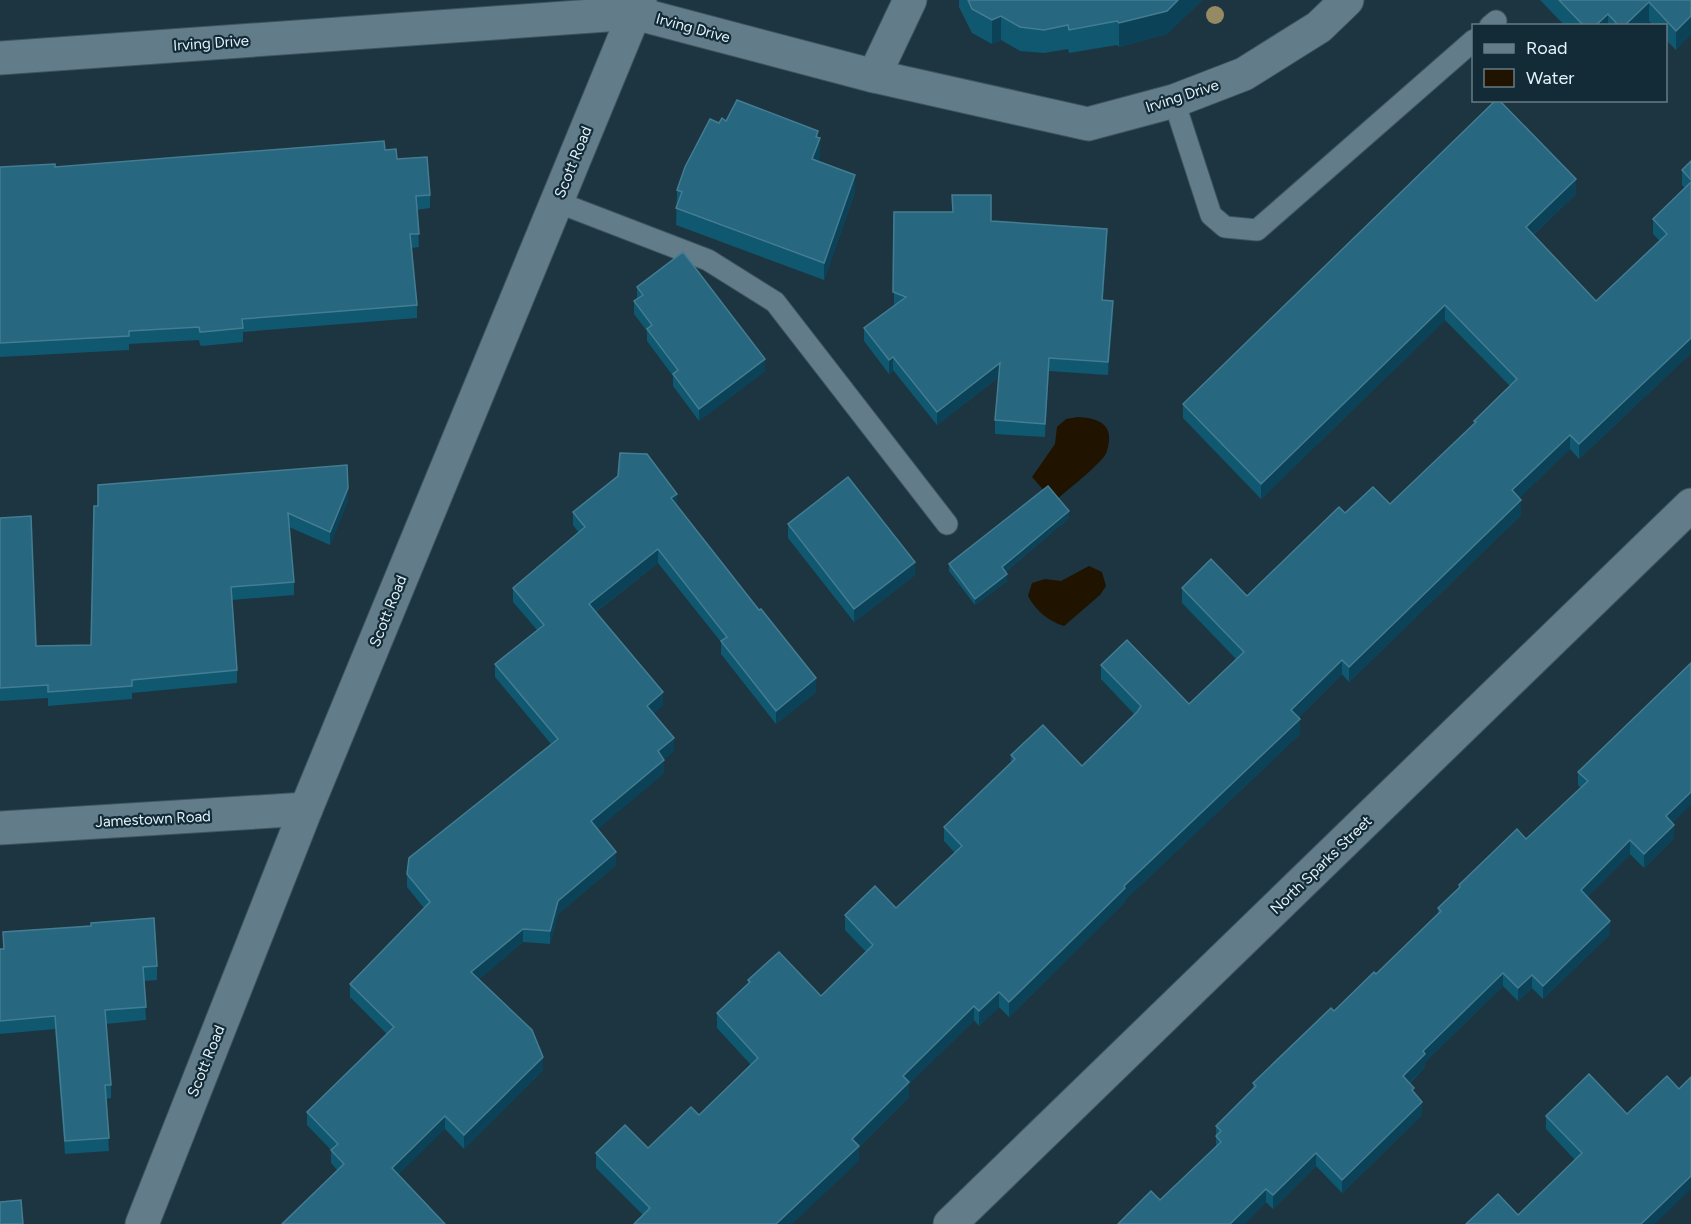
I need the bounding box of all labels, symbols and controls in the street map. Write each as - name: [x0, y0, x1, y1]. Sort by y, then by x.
- street label: Irving Drive: [654, 9, 732, 47]
- legend: [1472, 24, 1667, 102]
- street label: Irving Drive: [172, 31, 250, 55]
- text: Road: [1526, 37, 1567, 59]
- text: Water: [1526, 67, 1574, 89]
- street label: Irving Drive: [1143, 76, 1221, 116]
- street label: Scott Road: [550, 124, 596, 200]
- street label: Scott Road: [365, 573, 411, 649]
- street label: Jamestown Road: [95, 807, 211, 831]
- street label: North Sparks Street: [1267, 812, 1376, 918]
- street label: Scott Road: [183, 1023, 229, 1099]

